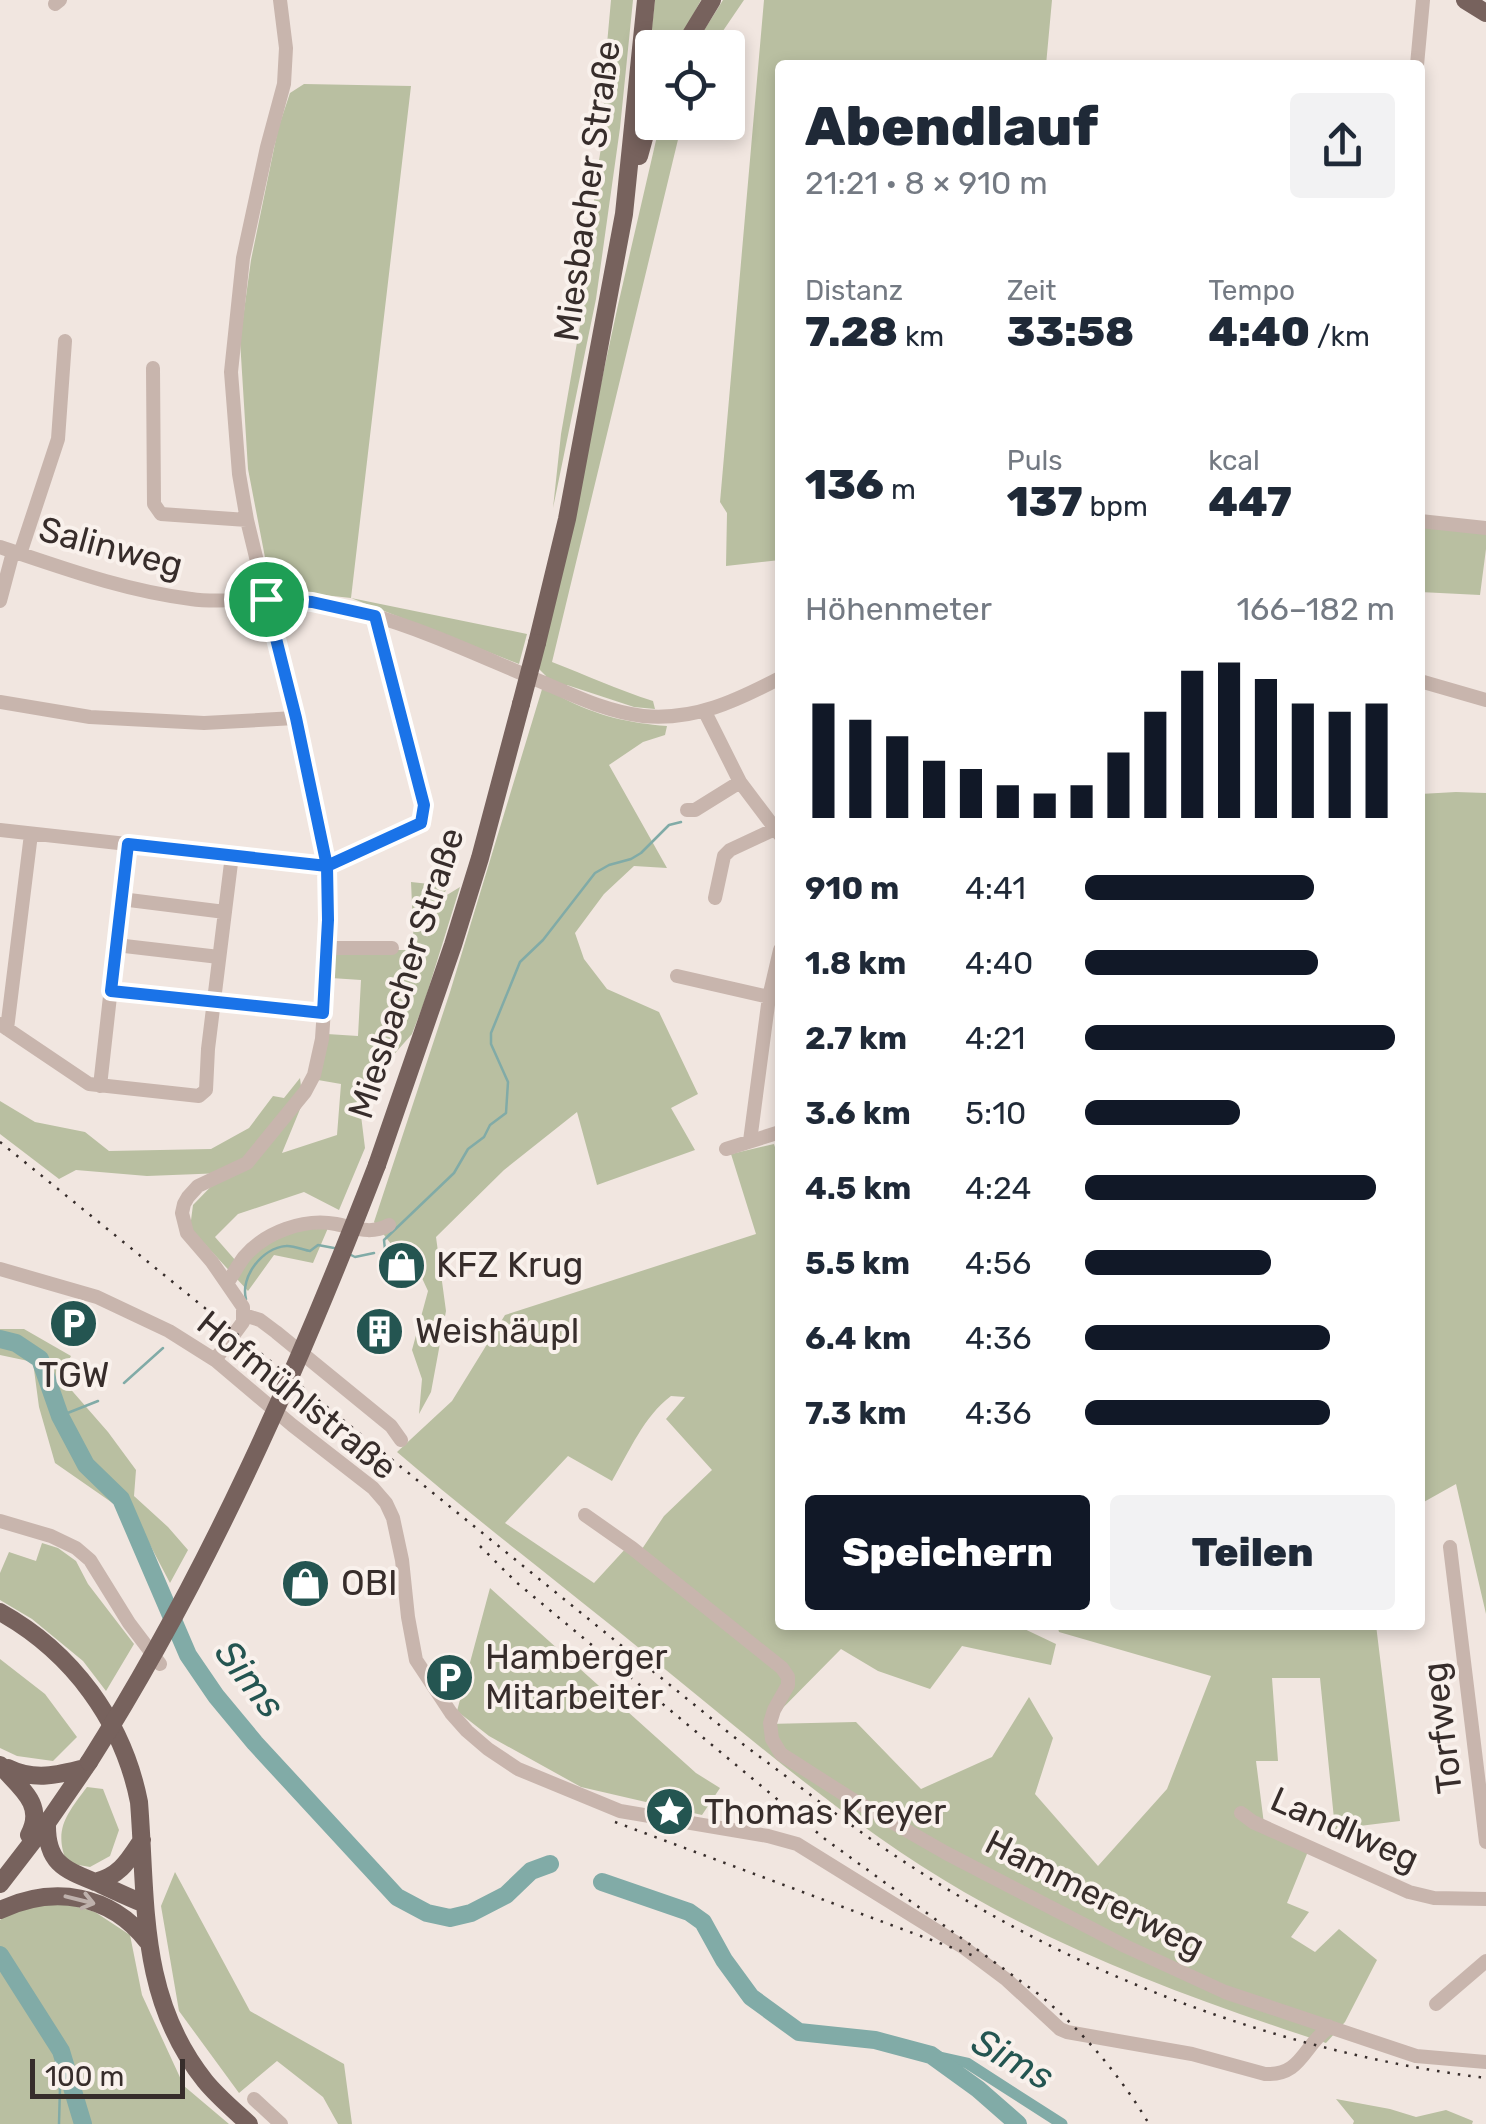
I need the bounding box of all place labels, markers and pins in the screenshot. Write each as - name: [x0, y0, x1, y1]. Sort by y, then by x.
- pin: [224, 557, 309, 642]
- shop icon: KFZ Krug: [375, 1239, 427, 1291]
- place label: KFZ Krug: [436, 1244, 583, 1286]
- parking icon: TGW: [48, 1297, 100, 1349]
- building icon: Weishäupl: [354, 1305, 406, 1357]
- place label: Weishäupl: [415, 1310, 579, 1352]
- place label: TGW: [38, 1354, 110, 1396]
- shop icon: OBI: [280, 1557, 332, 1609]
- place label: OBI: [341, 1562, 398, 1604]
- place label: Hamberger Mitarbeiter: [485, 1636, 668, 1718]
- parking icon: Hamberger Mitarbeiter: [424, 1651, 476, 1703]
- place icon: Thomas Kreyer: [643, 1786, 695, 1838]
- place label: Thomas Kreyer: [704, 1791, 946, 1833]

